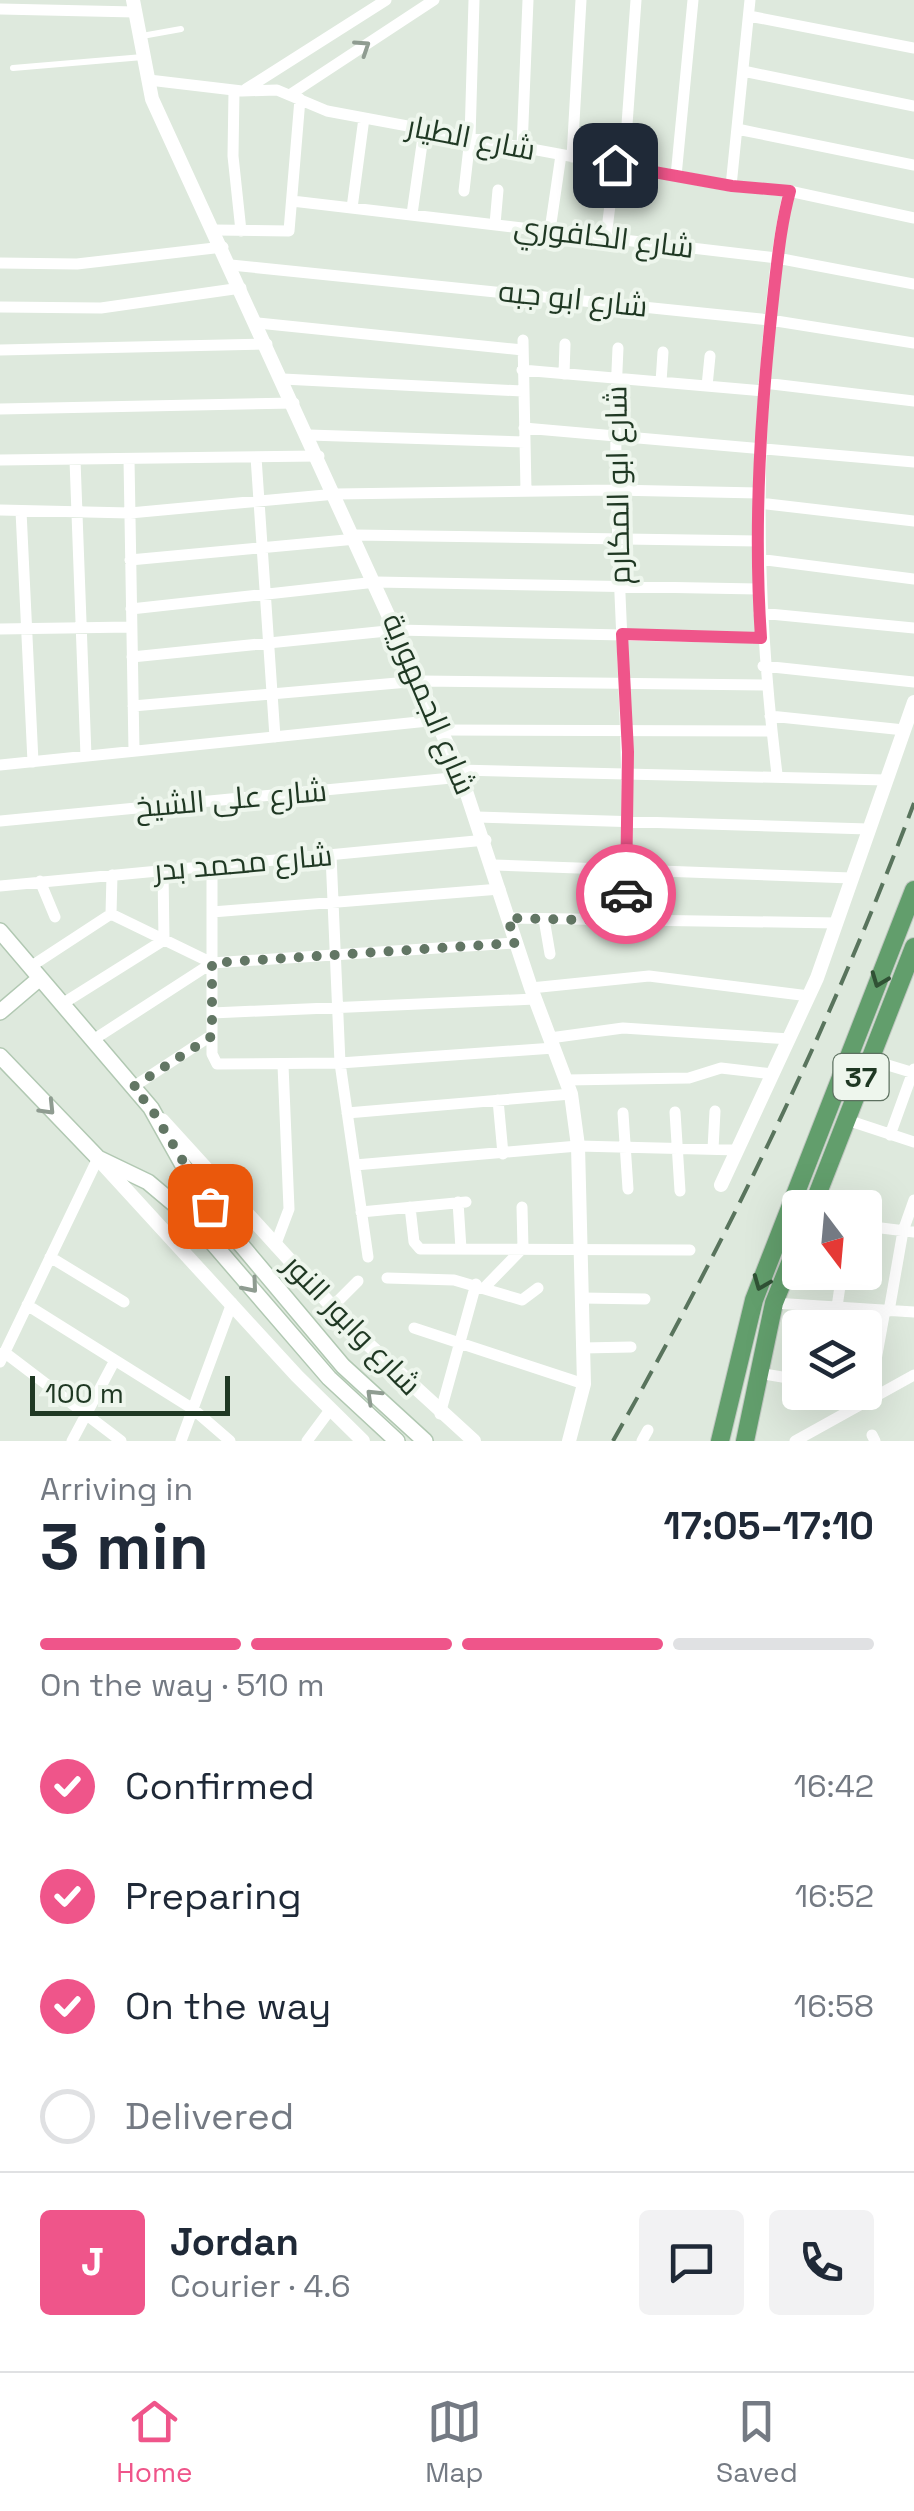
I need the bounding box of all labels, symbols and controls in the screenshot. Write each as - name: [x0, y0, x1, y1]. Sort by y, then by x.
- one-way arrow: [351, 41, 370, 59]
- street label: شارع الطيار: [401, 106, 539, 170]
- pin: [573, 123, 658, 208]
- icon: home: [588, 138, 643, 193]
- street label: شارع الكافوري: [511, 206, 696, 271]
- street label: شارع ابو جبه: [496, 271, 650, 327]
- street label: شارع ابو المكارم: [596, 385, 640, 585]
- street label: شارع الجمهورية: [373, 607, 485, 801]
- street label: شارع على الشيخ: [133, 771, 329, 827]
- street label: شارع محمد بدر: [150, 835, 334, 891]
- courier: [576, 844, 676, 944]
- icon: car: [599, 867, 654, 922]
- one-way arrow: [870, 971, 890, 988]
- road number: 37: [834, 1054, 888, 1100]
- one-way arrow: [36, 1097, 54, 1115]
- pin: [168, 1164, 253, 1249]
- icon: bag: [183, 1179, 238, 1234]
- north arrow: [782, 1190, 882, 1290]
- map controls: [782, 1190, 882, 1410]
- street label: شارع وابور النور: [273, 1244, 429, 1404]
- one-way arrow: [753, 1274, 773, 1291]
- one-way arrow: [239, 1275, 257, 1293]
- button: layers: [782, 1310, 882, 1410]
- scale bar: [30, 1371, 230, 1416]
- text: 100 m: [45, 1375, 124, 1411]
- one-way arrow: [366, 1390, 384, 1408]
- text: Arriving in: [40, 1469, 193, 1509]
- text: 17:05–17:10: [663, 1502, 874, 1550]
- text: 3 min: [40, 1505, 209, 1588]
- text: On the way · 510 m: [40, 1665, 324, 1705]
- icon: check: [40, 1759, 95, 1814]
- text: Confirmed: [125, 1762, 315, 1810]
- text: 16:42: [794, 1766, 874, 1806]
- icon: check: [40, 1869, 95, 1924]
- text: Preparing: [125, 1872, 302, 1920]
- text: 16:52: [795, 1876, 874, 1916]
- icon: check: [40, 1979, 95, 2034]
- text: On the way: [125, 1982, 331, 2030]
- text: 16:58: [794, 1986, 874, 2026]
- text: Delivered: [125, 2092, 294, 2140]
- button: chat: [639, 2210, 744, 2315]
- button: phone: [769, 2210, 874, 2315]
- text: Jordan: [170, 2218, 299, 2266]
- text: J: [81, 2238, 104, 2286]
- text: Courier · 4.6: [170, 2266, 351, 2306]
- tab: Home: [116, 2394, 193, 2490]
- tab: Map: [425, 2394, 484, 2490]
- tab: Saved: [716, 2394, 798, 2490]

